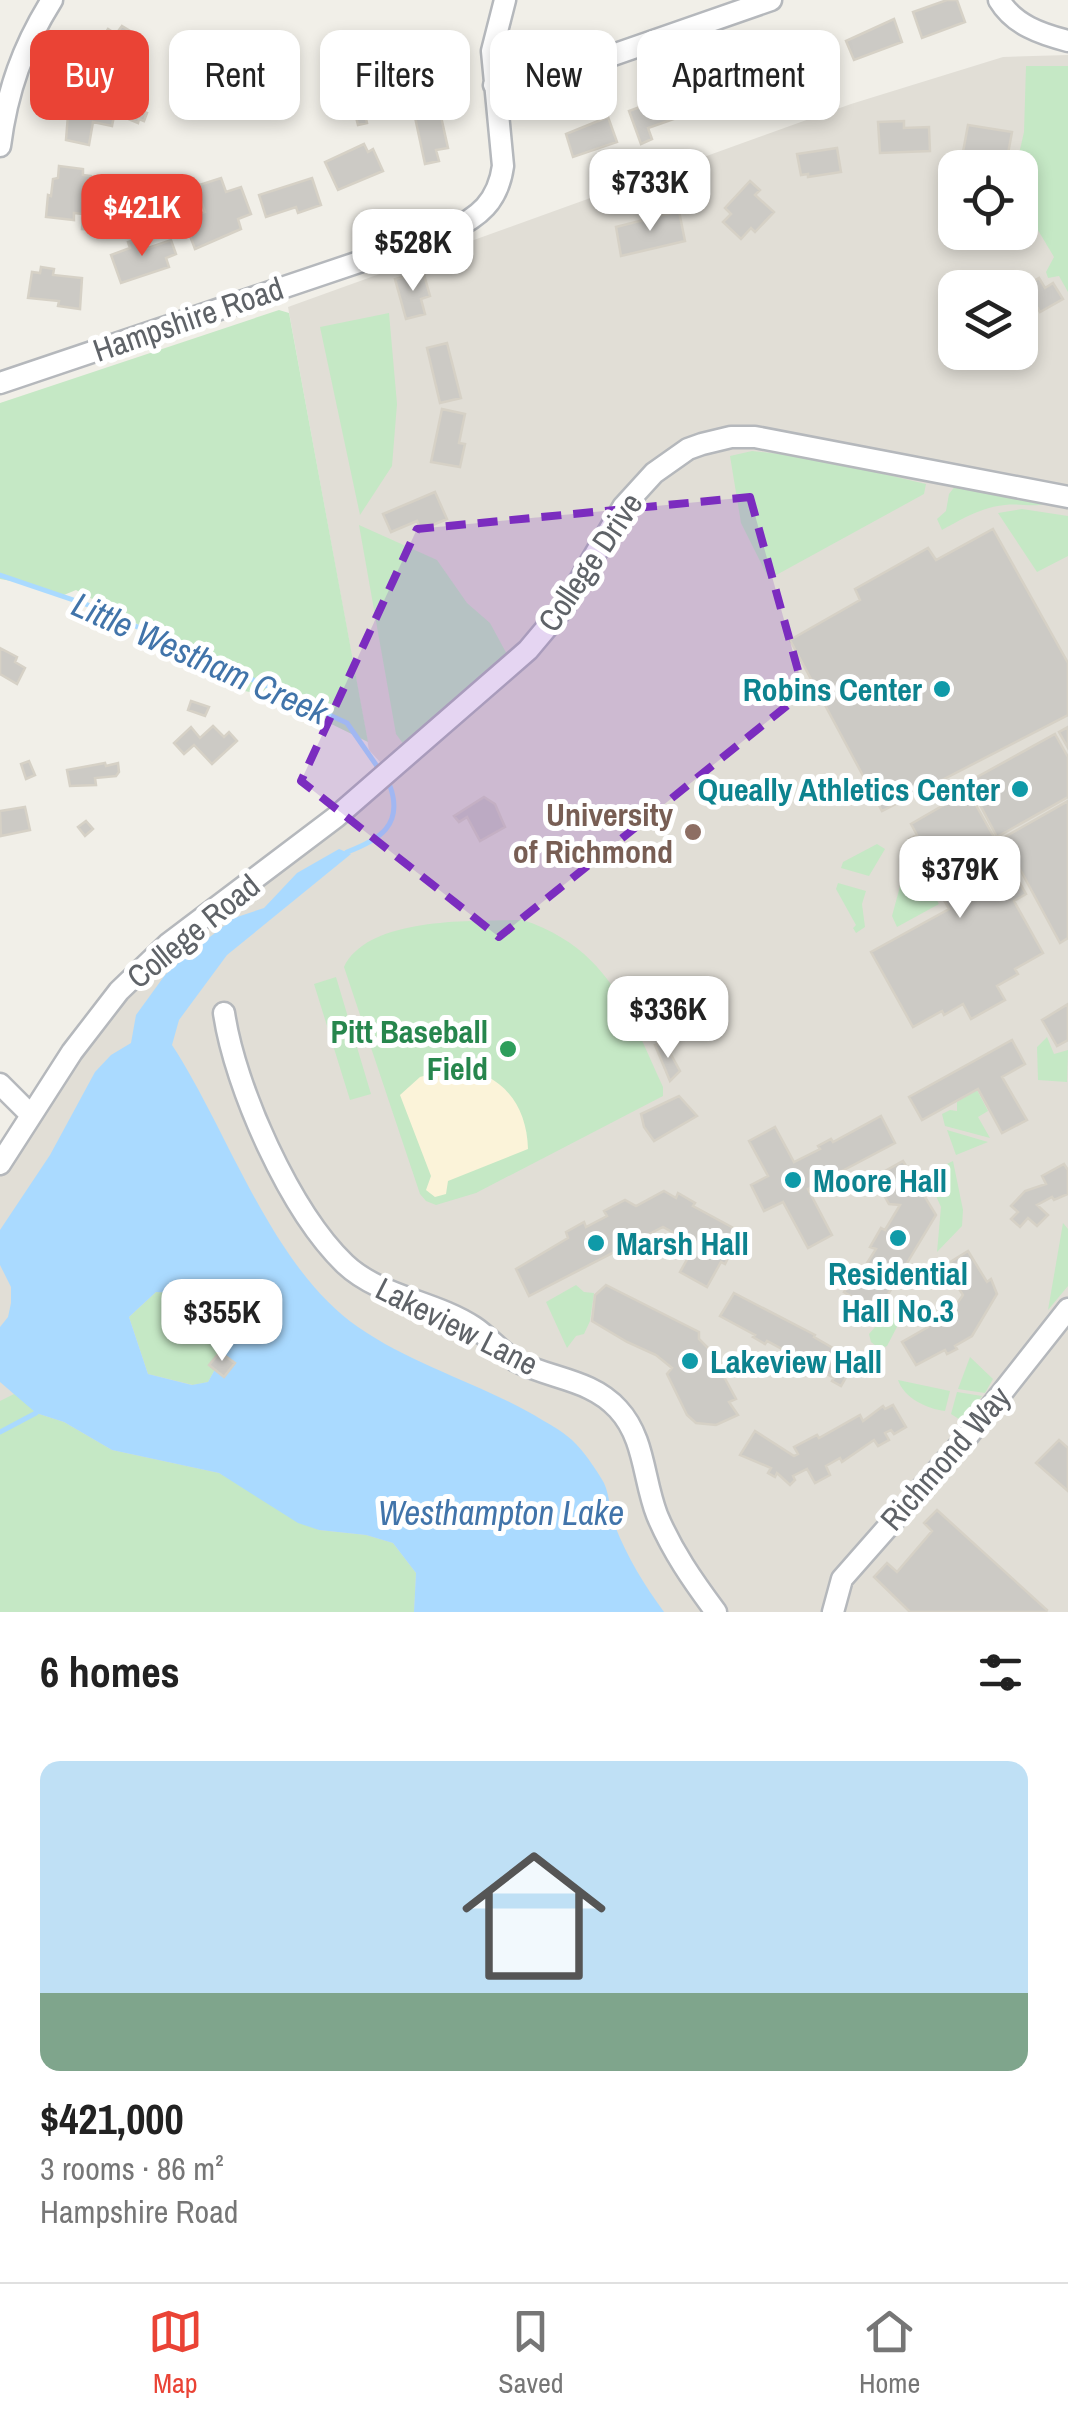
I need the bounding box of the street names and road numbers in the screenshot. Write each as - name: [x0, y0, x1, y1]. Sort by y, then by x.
- street label: Hampshire Road: [87, 266, 289, 372]
- street label: College Drive: [528, 484, 652, 640]
- street label: College Road: [118, 864, 268, 998]
- street label: Lakeview Lane: [369, 1267, 545, 1385]
- street label: Richmond Way: [870, 1377, 1020, 1539]

